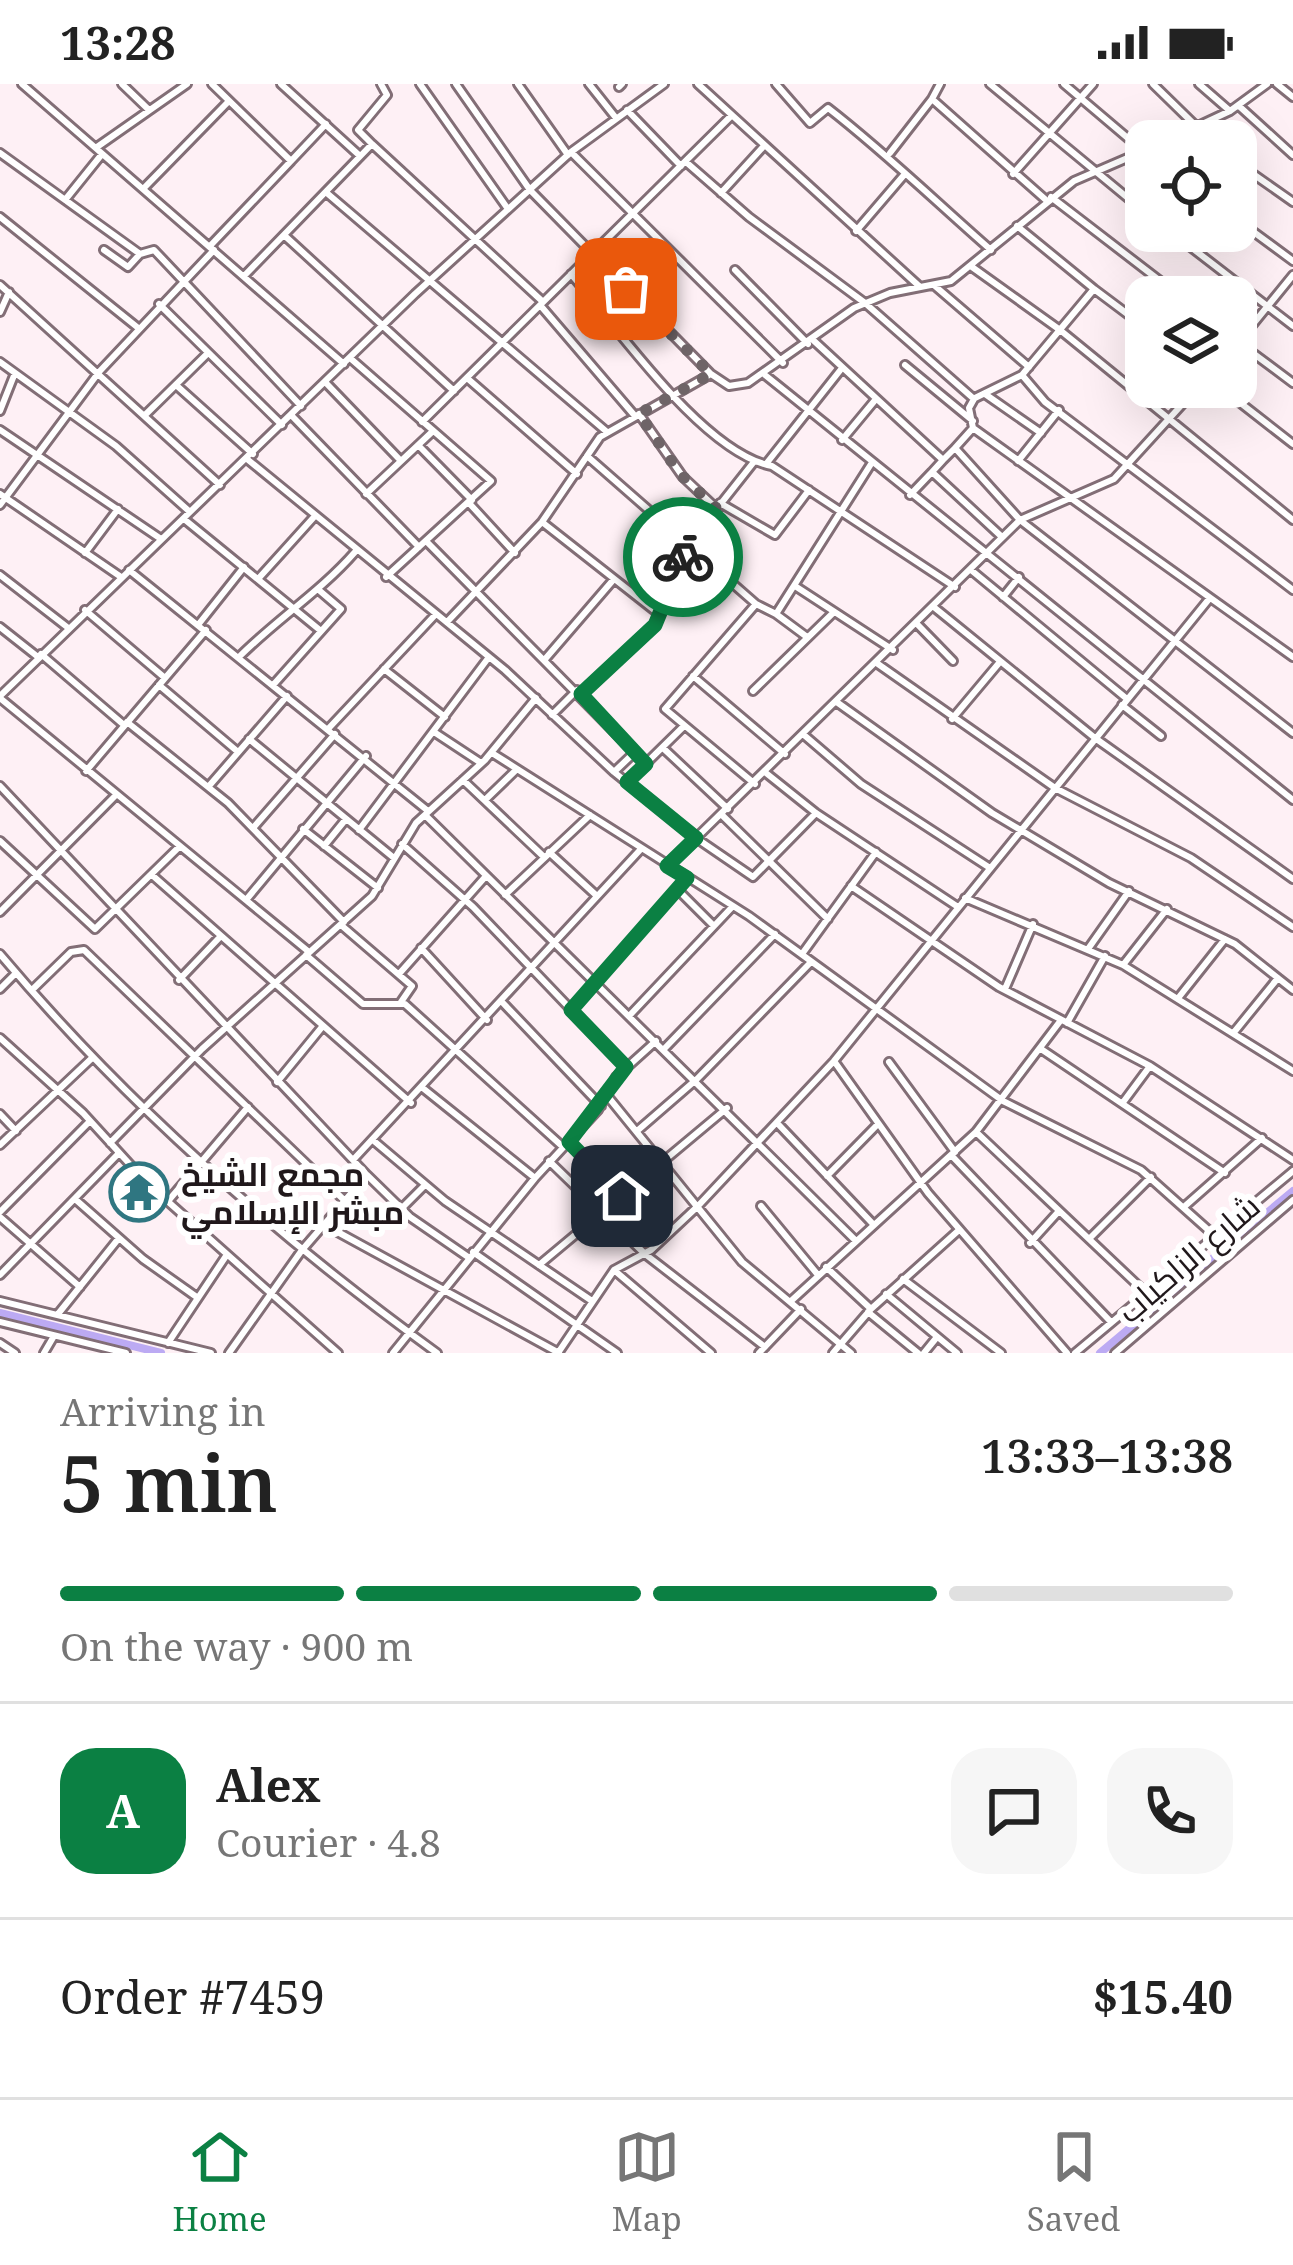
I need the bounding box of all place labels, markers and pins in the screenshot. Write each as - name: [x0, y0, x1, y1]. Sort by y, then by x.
- pin: [575, 238, 677, 340]
- pin: [571, 1145, 673, 1247]
- place label: مجمع الشيخ مبشر الإسلامي: [181, 1151, 404, 1239]
- temple icon: مجمع الشيخ مبشر الإسلامي: [108, 1161, 170, 1223]

